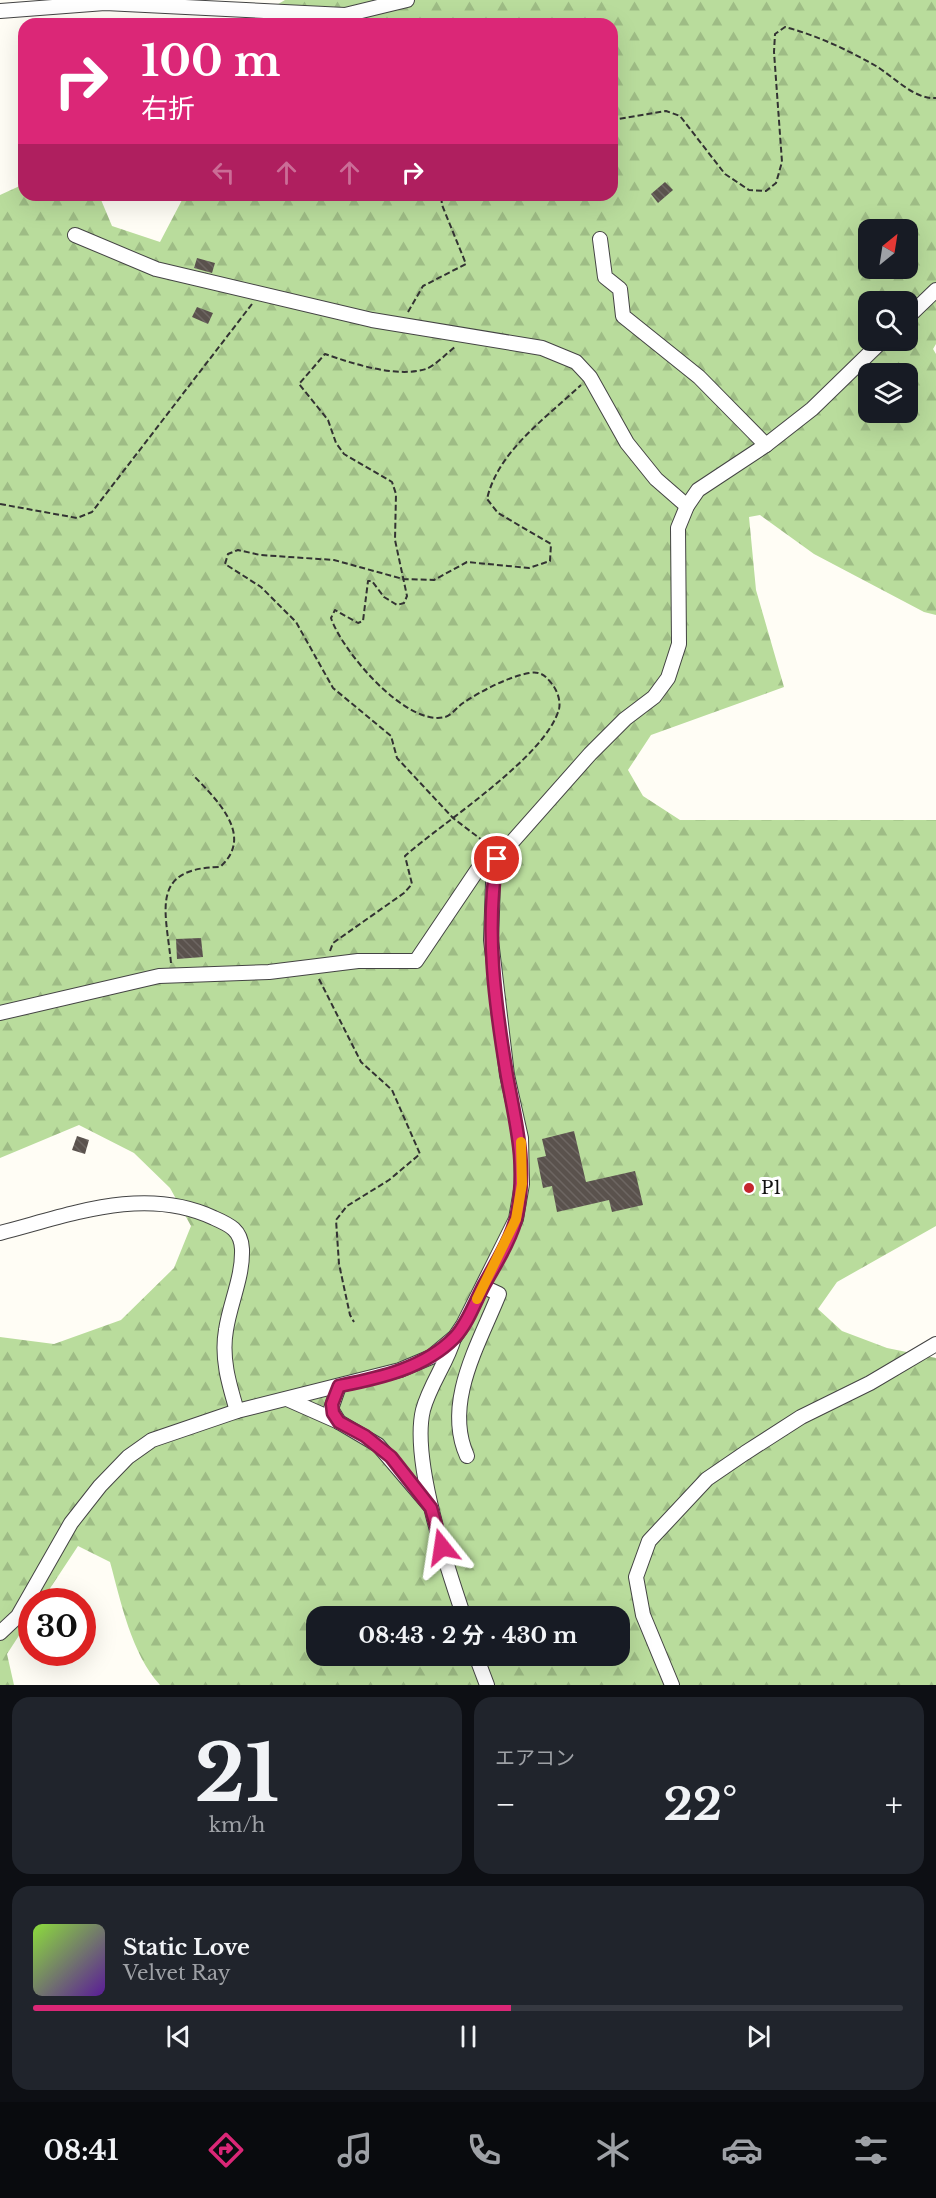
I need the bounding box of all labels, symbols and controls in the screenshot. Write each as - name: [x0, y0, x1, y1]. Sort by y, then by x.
- text: 100 m: [141, 35, 280, 87]
- icon: right: [42, 42, 120, 120]
- text: 右折: [141, 92, 195, 125]
- icon: left: [207, 156, 240, 189]
- icon: ahead: [270, 156, 303, 189]
- icon: ahead: [333, 156, 366, 189]
- icon: right: [396, 156, 429, 189]
- north arrow: [858, 219, 918, 279]
- map controls: [858, 219, 918, 423]
- button: search: [858, 291, 918, 351]
- button: layers: [858, 363, 918, 423]
- pin: [471, 833, 522, 884]
- icon: arrive: [480, 842, 513, 875]
- place label: P1: [761, 1177, 781, 1199]
- marker: P1: [742, 1181, 756, 1195]
- position arrow: [410, 1515, 474, 1579]
- speed limit sign: 30: [18, 1588, 96, 1666]
- text: 08:43 · 2 分 · 430 m: [359, 1622, 577, 1649]
- text: 21: [195, 1725, 279, 1822]
- text: エアコン: [495, 1746, 575, 1770]
- text: 22°: [664, 1776, 737, 1832]
- text: −: [495, 1784, 516, 1825]
- text: +: [885, 1784, 903, 1825]
- text: km/h: [209, 1813, 265, 1837]
- text: Static Love: [123, 1934, 250, 1961]
- text: Velvet Ray: [123, 1961, 231, 1985]
- icon: previous: [162, 2020, 195, 2053]
- icon: pause: [452, 2020, 485, 2053]
- icon: next: [742, 2020, 775, 2053]
- icon: directions: [205, 2129, 247, 2171]
- icon: music: [334, 2129, 376, 2171]
- icon: phone: [463, 2129, 505, 2171]
- icon: climate: [592, 2129, 634, 2171]
- icon: car: [721, 2129, 763, 2171]
- icon: filters: [850, 2129, 892, 2171]
- text: 08:41: [44, 2134, 118, 2167]

